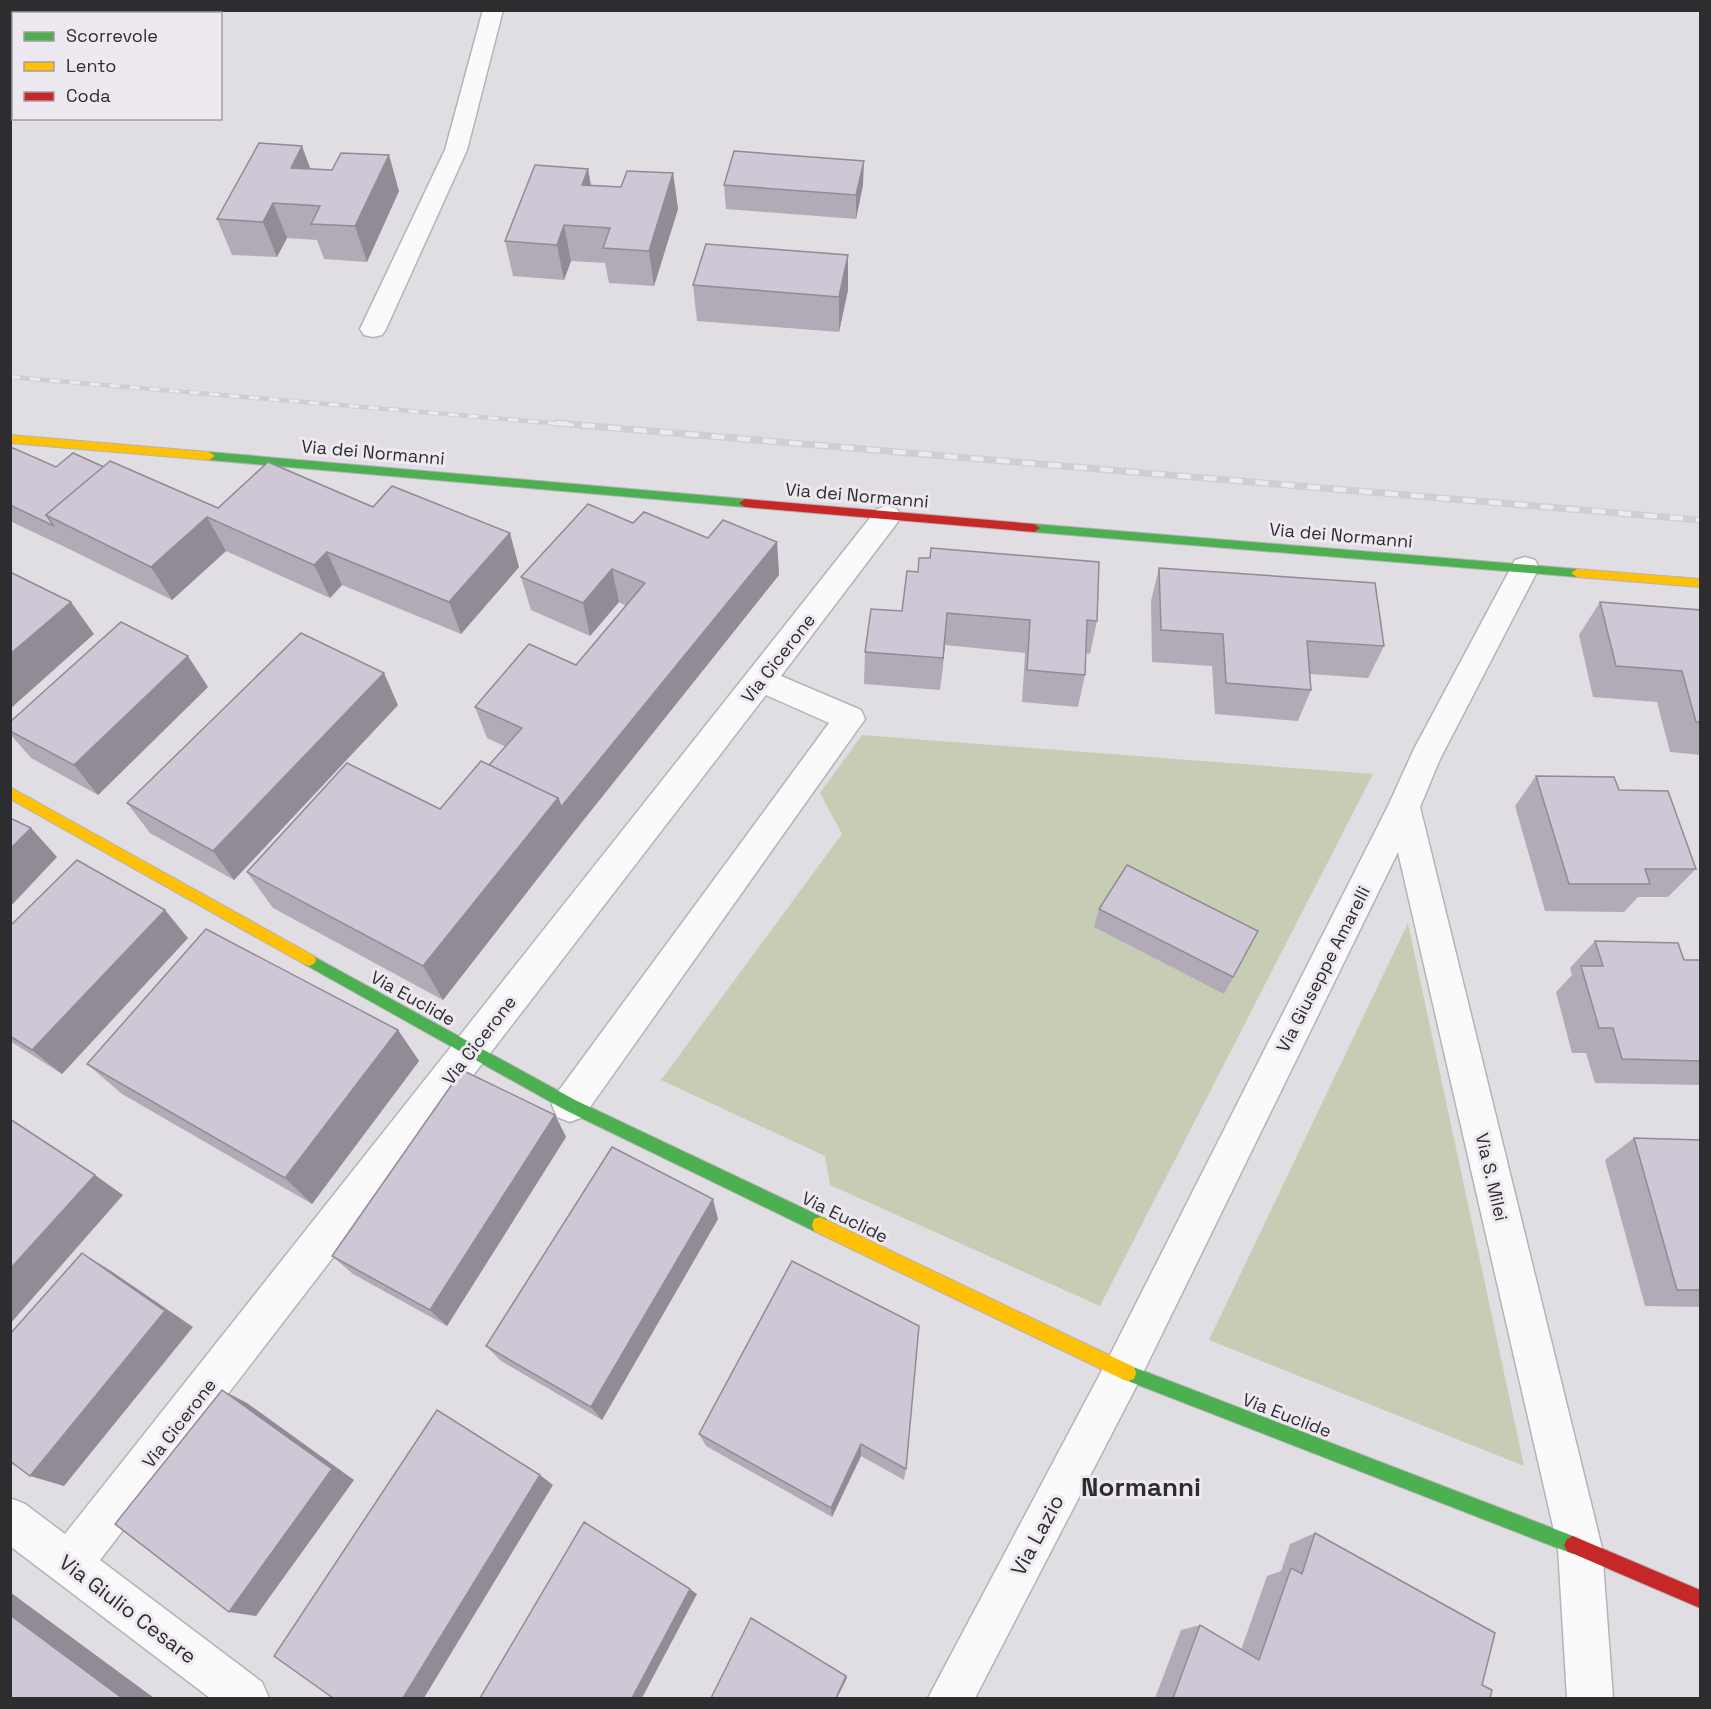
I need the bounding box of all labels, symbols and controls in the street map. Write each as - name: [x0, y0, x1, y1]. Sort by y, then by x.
- legend: [12, 12, 222, 120]
- text: Scorrevole: [66, 24, 158, 47]
- text: Lento: [66, 54, 116, 77]
- text: Coda: [66, 84, 111, 107]
- street label: Via dei Normanni: [300, 434, 446, 470]
- street label: Via dei Normanni: [784, 477, 930, 513]
- street label: Via dei Normanni: [1268, 517, 1414, 553]
- street label: Via Cicerone: [736, 609, 820, 707]
- street label: Via Giuseppe Amarelli: [1271, 882, 1375, 1056]
- street label: Via Euclide: [367, 965, 459, 1031]
- street label: Via Cicerone: [437, 991, 521, 1089]
- street label: Via S. Milei: [1471, 1131, 1513, 1223]
- street label: Via Euclide: [798, 1186, 892, 1248]
- street label: Via Cicerone: [137, 1374, 221, 1472]
- street label: Via Euclide: [1239, 1388, 1335, 1442]
- district label: Normanni: [1081, 1470, 1201, 1504]
- street label: Via Lazio: [1004, 1490, 1070, 1580]
- street label: Via Giulio Cesare: [54, 1549, 202, 1669]

